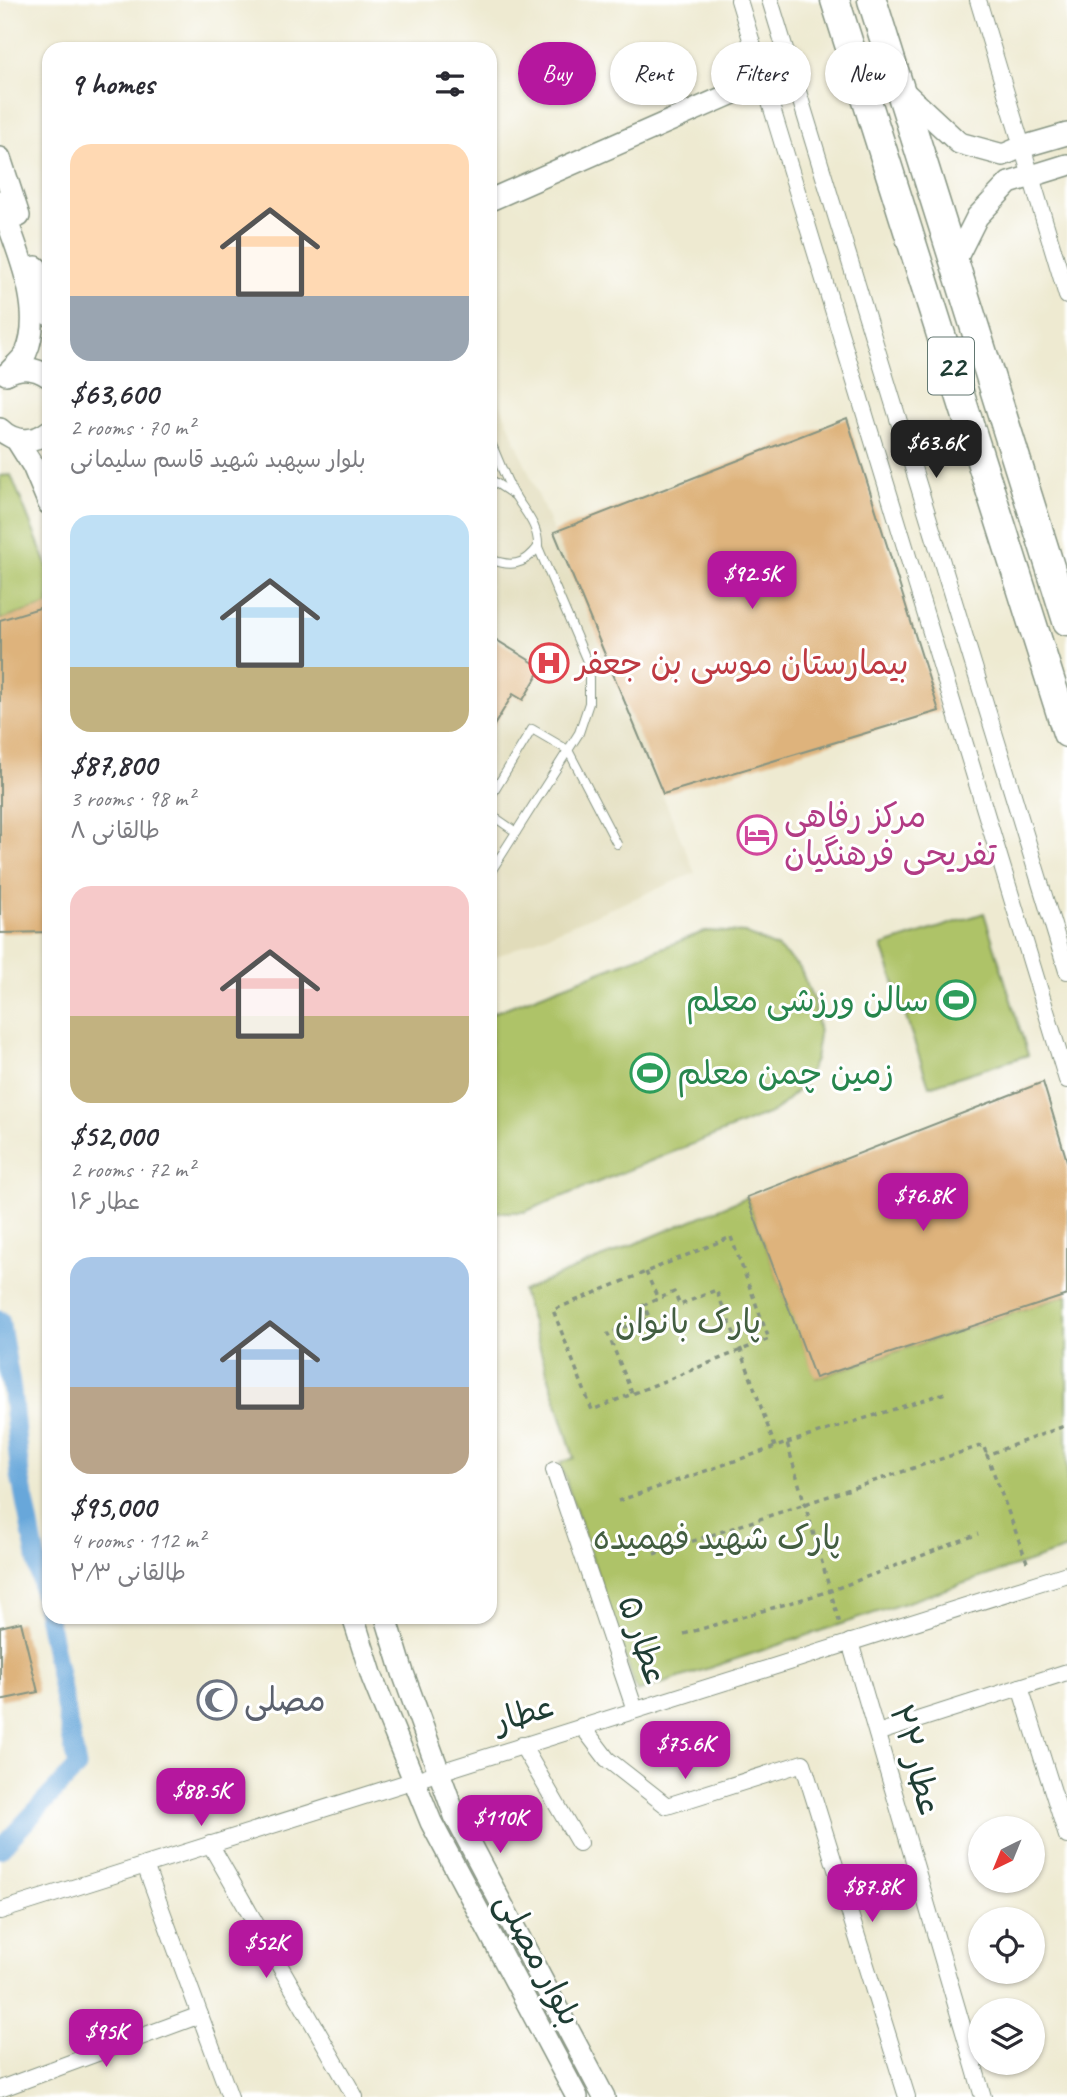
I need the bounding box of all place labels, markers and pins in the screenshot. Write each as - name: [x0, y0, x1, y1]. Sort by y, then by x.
- pin: $63.6K: [879, 420, 993, 480]
- pin: $92.5K: [695, 552, 809, 611]
- hospital icon: بیمارستان موسی بن جعفر: [528, 642, 570, 684]
- place label: بیمارستان موسی بن جعفر: [573, 642, 909, 684]
- place label: مرکز رفاهی تفریحی فرهنگیان: [784, 795, 997, 875]
- hotel icon: مرکز رفاهی تفریحی فرهنگیان: [736, 814, 778, 856]
- place label: سالن ورزشی معلم: [686, 979, 929, 1025]
- sports icon: سالن ورزشی معلم: [935, 979, 977, 1021]
- sports icon: زمین چمن معلم: [629, 1052, 671, 1094]
- place label: زمین چمن معلم: [677, 1052, 894, 1098]
- pin: $76.8K: [866, 1174, 980, 1233]
- mosque icon: مصلی: [196, 1679, 238, 1721]
- place label: مصلی: [244, 1679, 326, 1721]
- pin: $75.6K: [628, 1722, 742, 1781]
- pin: $88.5K: [144, 1769, 258, 1828]
- pin: $110K: [451, 1796, 549, 1855]
- pin: $87.8K: [815, 1864, 929, 1924]
- pin: $52K: [225, 1920, 307, 1980]
- pin: $95K: [65, 2010, 147, 2069]

